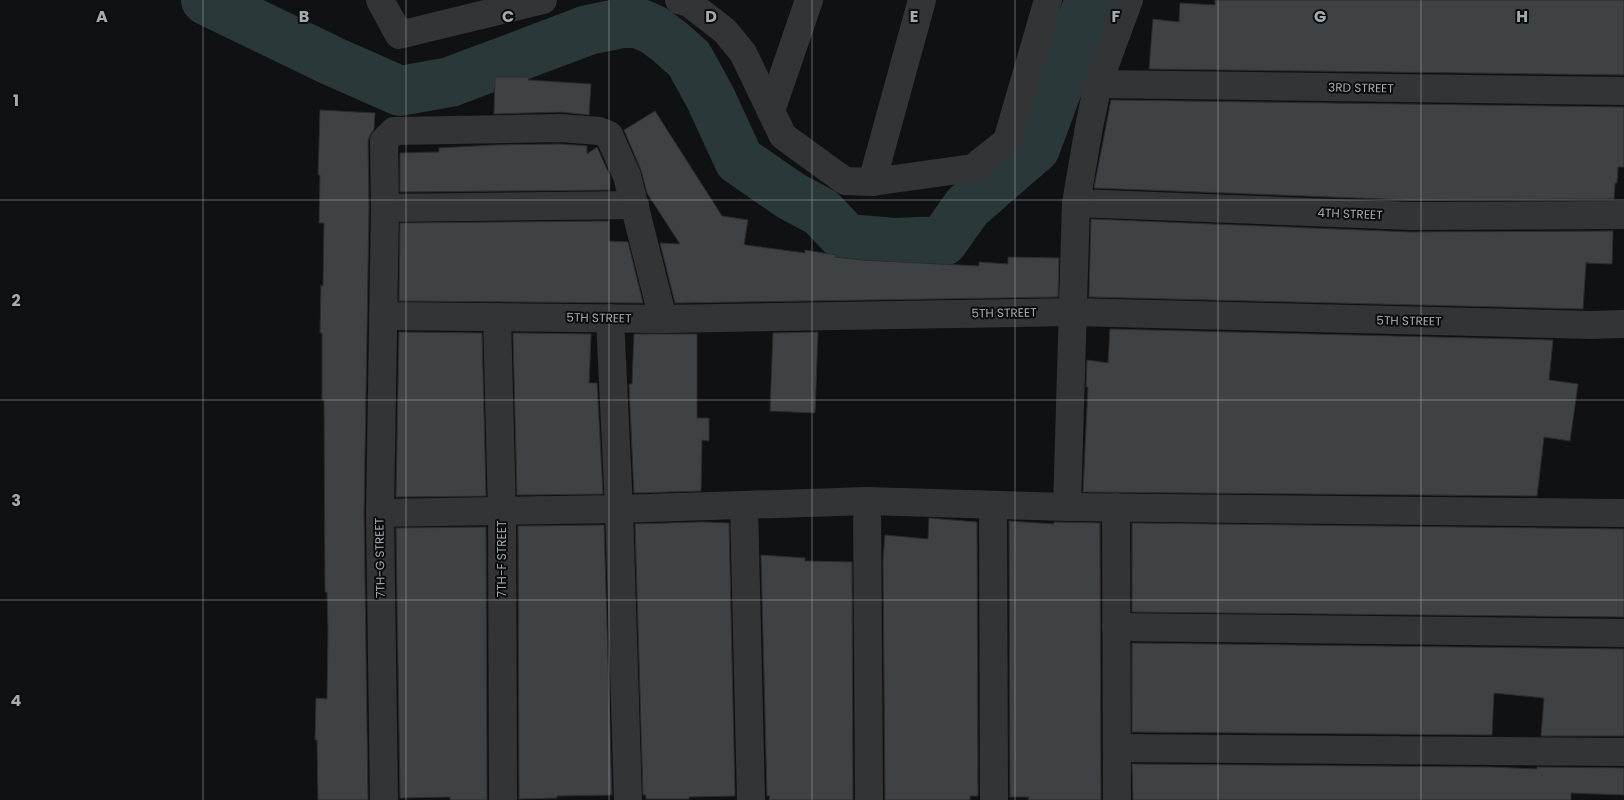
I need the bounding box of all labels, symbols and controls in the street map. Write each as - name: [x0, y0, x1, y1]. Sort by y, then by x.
- text: A: [96, 5, 108, 28]
- text: B: [299, 5, 309, 28]
- text: C: [502, 5, 514, 28]
- text: D: [705, 5, 717, 28]
- text: E: [910, 5, 918, 28]
- text: F: [1112, 5, 1121, 28]
- text: G: [1314, 5, 1326, 28]
- text: H: [1516, 5, 1528, 28]
- street label: 3RD STREET: [1328, 78, 1394, 97]
- text: 1: [13, 89, 19, 112]
- street label: 4TH STREET: [1317, 204, 1383, 223]
- text: 2: [11, 289, 21, 312]
- street label: 5TH STREET: [971, 303, 1037, 322]
- street label: 5TH STREET: [566, 308, 632, 327]
- street label: 5TH STREET: [1376, 311, 1442, 330]
- text: 3: [11, 489, 21, 512]
- street label: 7TH-G STREET: [370, 517, 389, 598]
- street label: 7TH-F STREET: [493, 520, 510, 597]
- text: 4: [11, 689, 22, 712]

